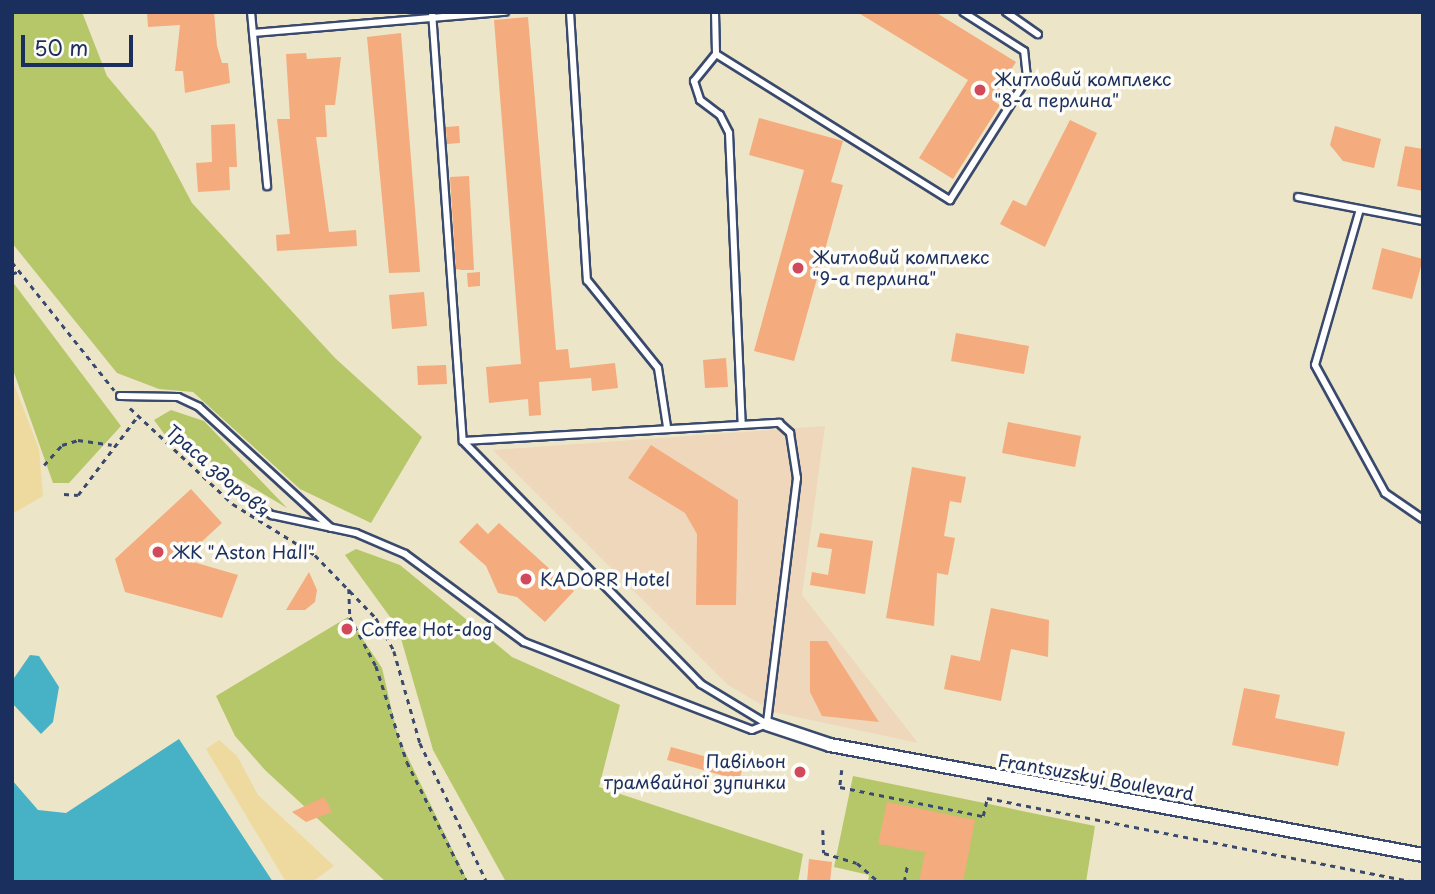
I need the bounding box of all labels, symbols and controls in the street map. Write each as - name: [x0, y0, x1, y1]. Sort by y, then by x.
- scale bar: [24, 21, 136, 65]
- text: 50 m: [34, 31, 88, 63]
- place label: Житловий комплекс "8-а перлина": [994, 69, 1172, 112]
- marker: Житловий комплекс "8-а перлина": [972, 82, 988, 98]
- place label: Житловий комплекс "9-а перлина": [812, 247, 990, 290]
- marker: Житловий комплекс "9-а перлина": [790, 260, 806, 276]
- street label: Траса здоров’я: [161, 420, 275, 522]
- place label: ЖК "Aston Hall": [172, 541, 315, 563]
- marker: ЖК "Aston Hall": [150, 544, 166, 560]
- place label: KADORR Hotel: [540, 568, 671, 590]
- marker: KADORR Hotel: [518, 571, 534, 587]
- place label: Coffee Hot-dog: [361, 618, 494, 640]
- marker: Coffee Hot-dog: [339, 621, 355, 637]
- street label: Frantsuzskyi Boulevard: [995, 749, 1197, 805]
- place label: Павільон трамвайної зупинки: [603, 751, 786, 794]
- marker: Павільон трамвайної зупинки: [792, 764, 808, 780]

